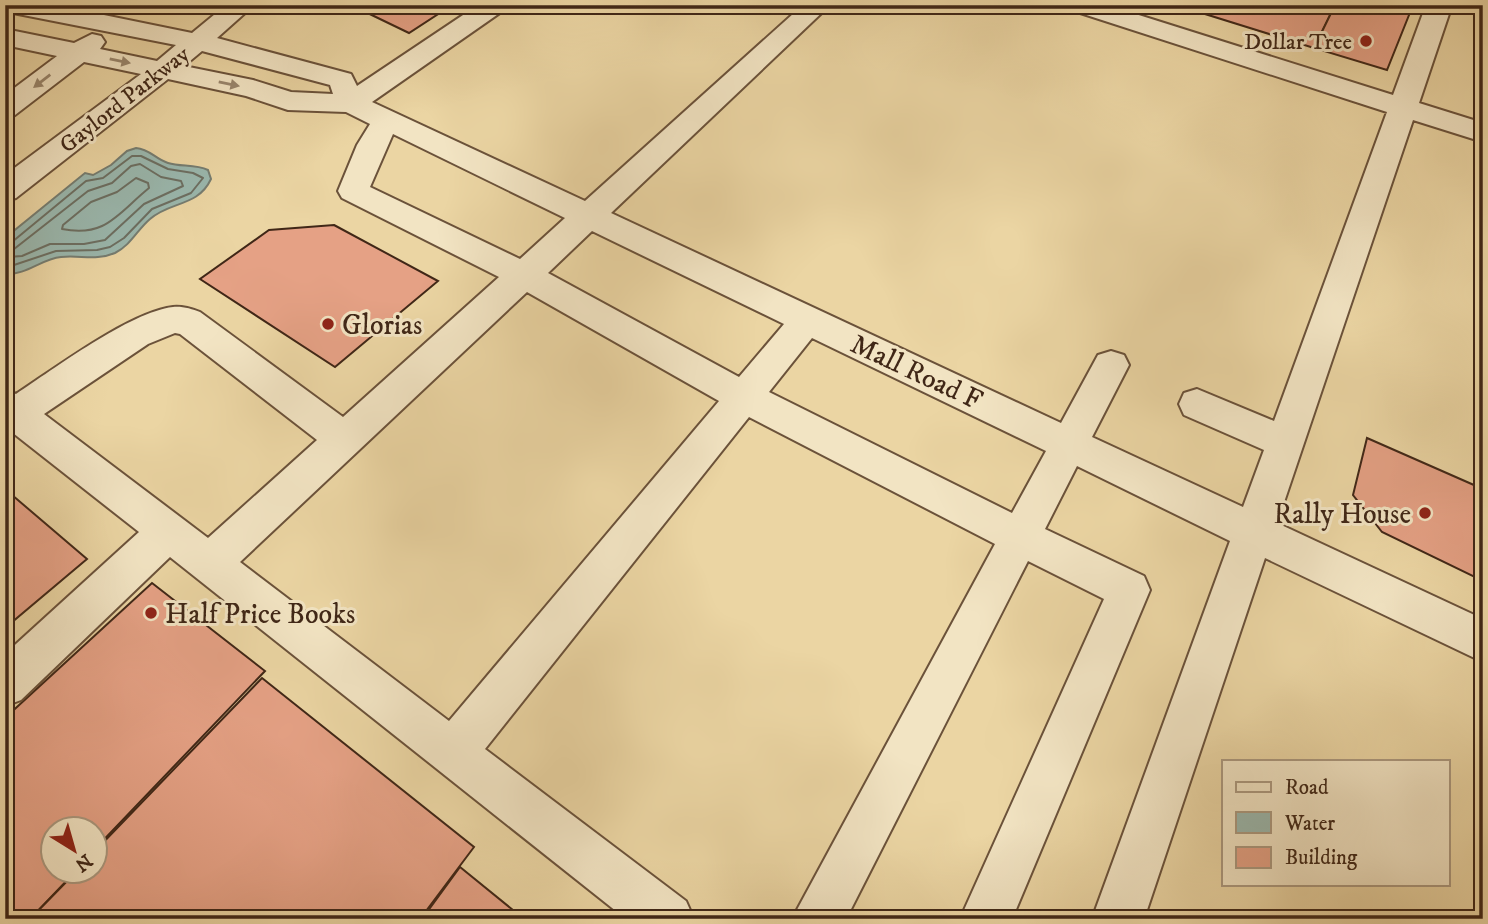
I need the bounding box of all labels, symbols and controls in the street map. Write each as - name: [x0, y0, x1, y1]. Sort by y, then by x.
- place label: Dollar Tree: [1244, 28, 1352, 57]
- marker: Dollar Tree: [1358, 33, 1374, 49]
- street label: Gaylord Parkway: [54, 40, 196, 160]
- one-way arrow: [109, 56, 131, 67]
- one-way arrow: [33, 74, 51, 89]
- one-way arrow: [218, 79, 240, 90]
- place label: Glorias: [342, 308, 422, 343]
- marker: Glorias: [320, 316, 336, 332]
- street label: Mall Road F: [845, 327, 988, 418]
- place label: Rally House: [1274, 497, 1411, 532]
- marker: Rally House: [1417, 505, 1433, 521]
- place label: Half Price Books: [165, 597, 355, 632]
- marker: Half Price Books: [143, 605, 159, 621]
- legend: [1222, 760, 1450, 886]
- text: Road: [1285, 775, 1329, 801]
- text: Water: [1284, 811, 1335, 837]
- north arrow: [38, 816, 108, 886]
- text: Building: [1285, 845, 1358, 871]
- text: N: [70, 848, 96, 876]

